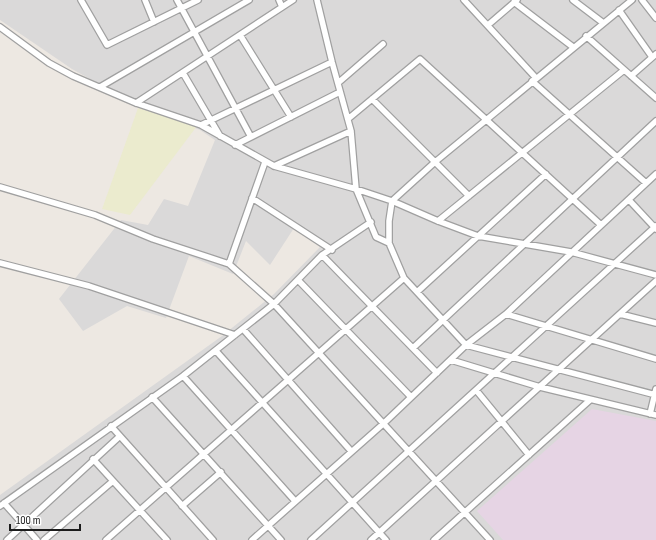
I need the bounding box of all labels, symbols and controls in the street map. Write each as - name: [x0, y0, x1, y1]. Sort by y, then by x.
- scale bar: [10, 506, 80, 532]
- text: 100 m: [16, 513, 41, 528]

